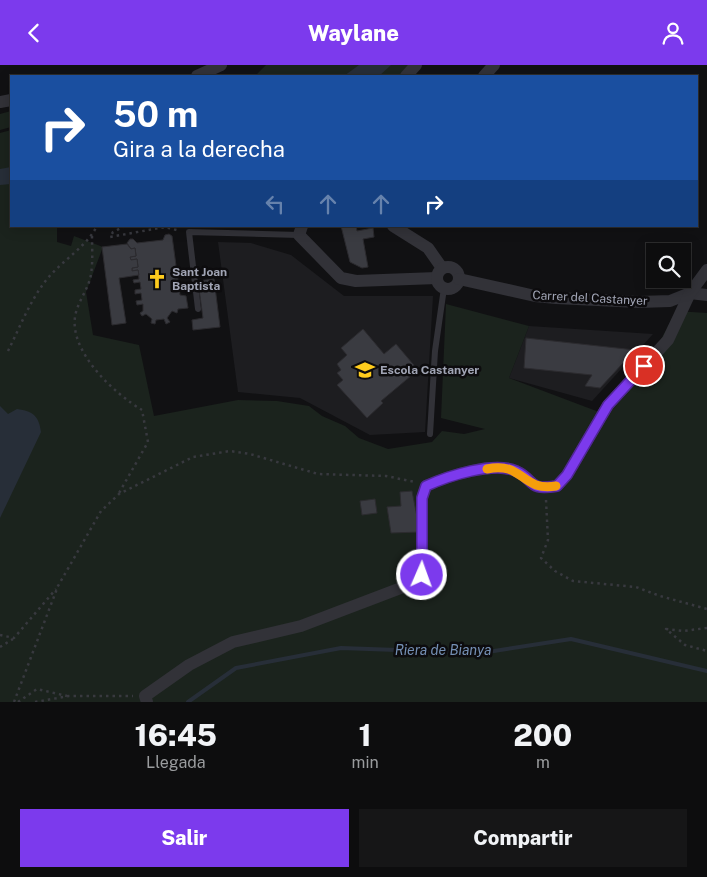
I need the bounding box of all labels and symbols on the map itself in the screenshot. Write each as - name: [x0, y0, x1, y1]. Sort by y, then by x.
- place label: Sant Joan Baptista: [172, 265, 227, 293]
- church icon: Sant Joan Baptista: [146, 268, 168, 290]
- street label: Carrer del Castanyer: [532, 288, 648, 308]
- pin: [623, 345, 665, 387]
- school or university icon: Escola Castanyer: [354, 359, 376, 381]
- place label: Escola Castanyer: [380, 363, 479, 377]
- position arrow: [395, 548, 447, 600]
- water label: Riera de Bianya: [395, 642, 491, 658]

